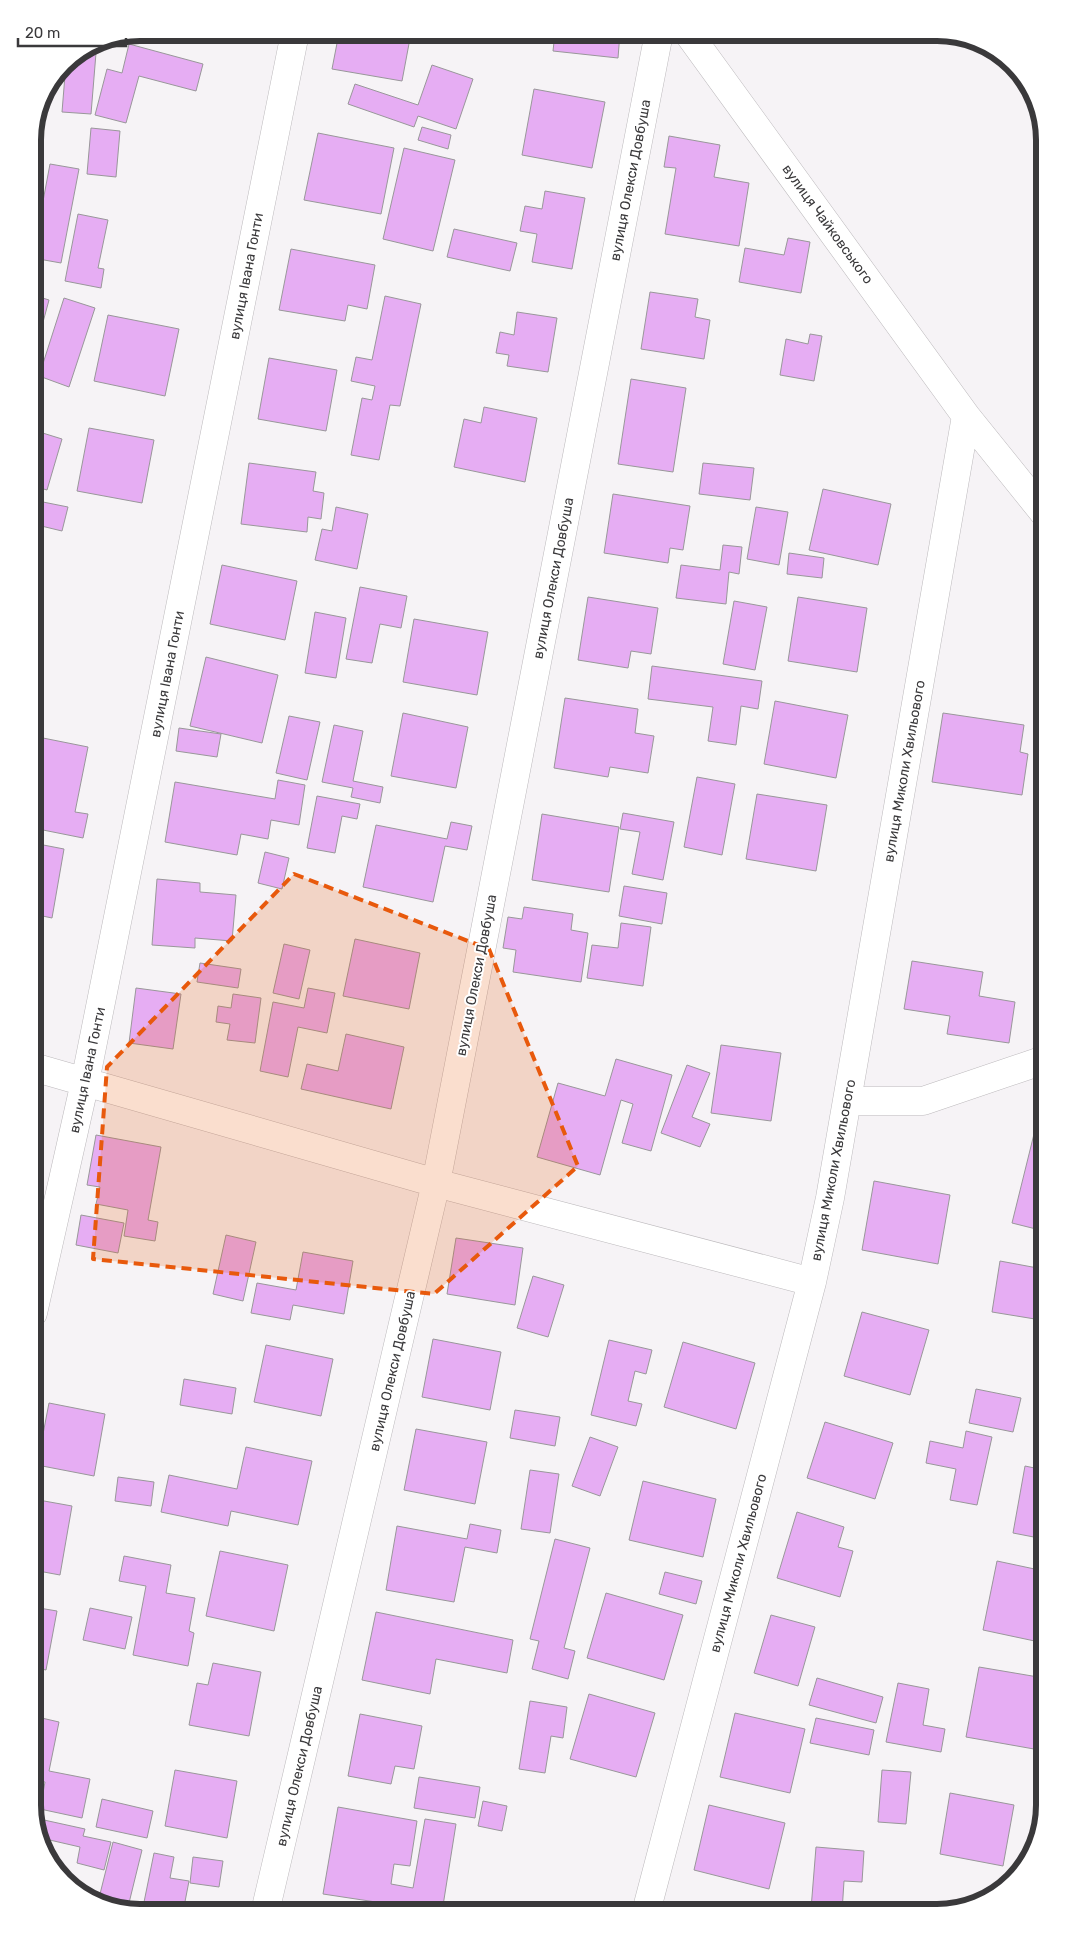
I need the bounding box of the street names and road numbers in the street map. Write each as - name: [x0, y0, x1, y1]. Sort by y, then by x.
- street label: вулиця Олекси Довбуша: [607, 98, 654, 262]
- street label: вулиця Чайковського: [778, 161, 877, 287]
- street label: вулиця Івана Гонти: [226, 211, 267, 341]
- street label: вулиця Олекси Довбуша: [530, 496, 577, 660]
- street label: вулиця Івана Гонти: [147, 609, 188, 739]
- street label: вулиця Миколи Хвильового: [880, 679, 929, 863]
- street label: вулиця Олекси Довбуша: [453, 893, 500, 1057]
- street label: вулиця Івана Гонти: [66, 1006, 109, 1135]
- street label: вулиця Миколи Хвильового: [808, 1078, 859, 1262]
- street label: вулиця Олекси Довбуша: [366, 1289, 419, 1453]
- street label: вулиця Миколи Хвильового: [706, 1472, 771, 1654]
- street label: вулиця Олекси Довбуша: [273, 1684, 326, 1848]

